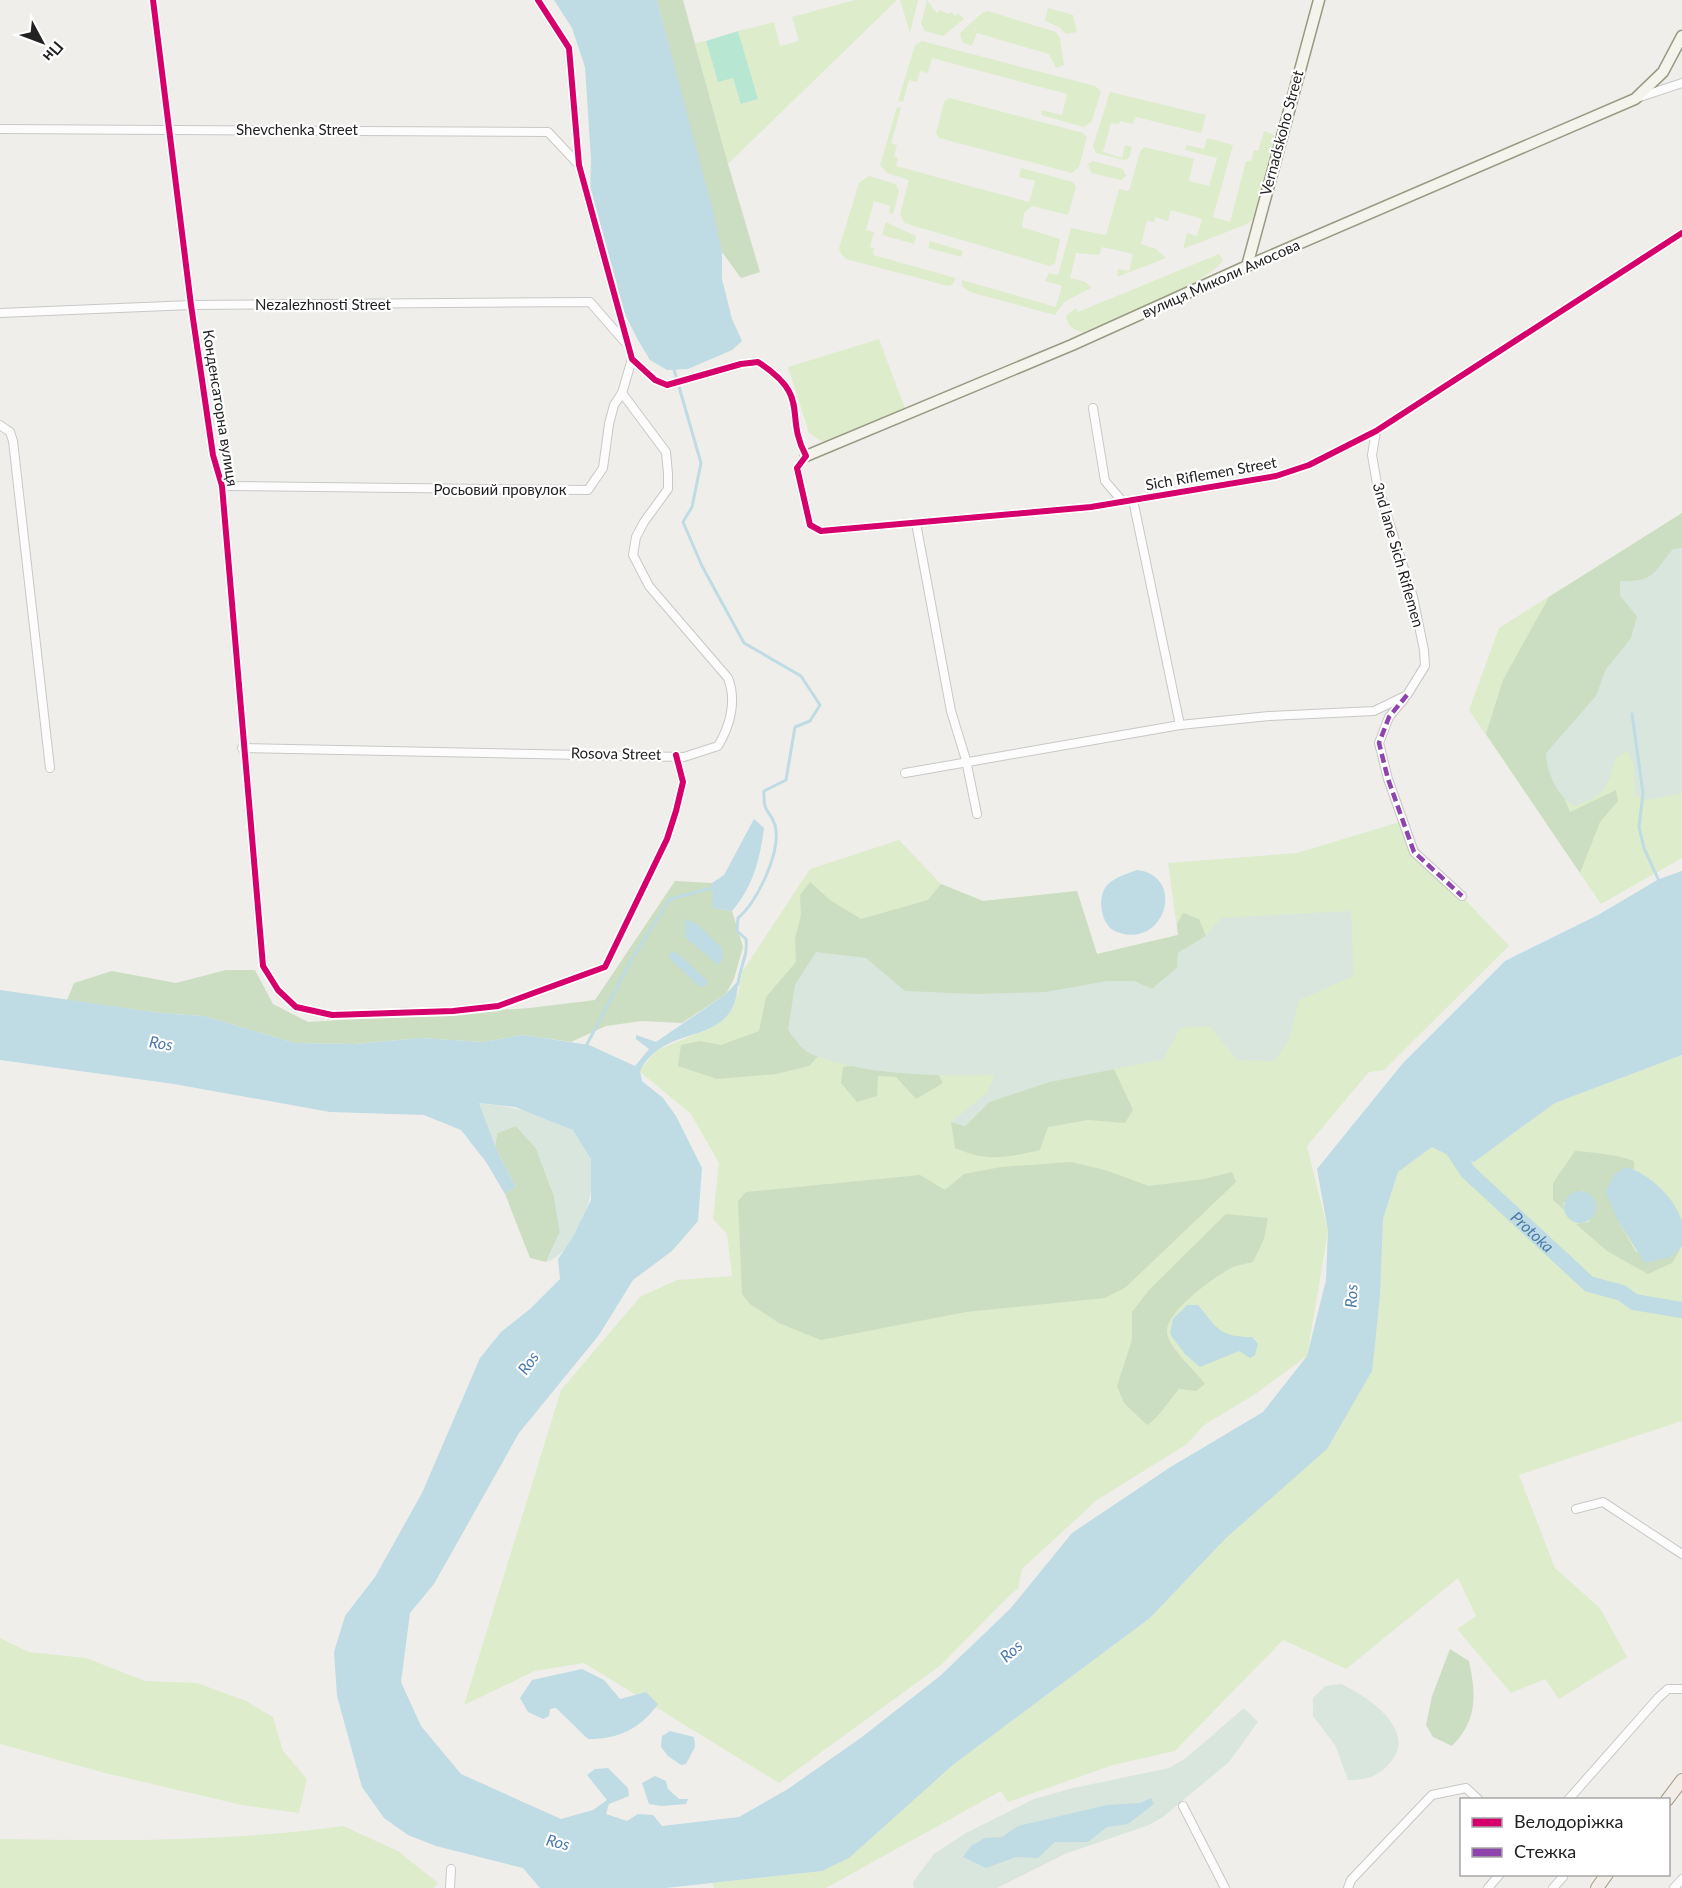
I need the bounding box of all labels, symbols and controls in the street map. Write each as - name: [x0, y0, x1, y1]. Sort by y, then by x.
- north arrow: [12, 12, 72, 72]
- text: Пн: [40, 38, 68, 66]
- street label: Vernadskoho Street: [1256, 67, 1307, 197]
- street label: Shevchenka Street: [236, 120, 359, 138]
- street label: вулиця Миколи Амосова: [1139, 235, 1302, 321]
- street label: Nezalezhnosti Street: [255, 295, 392, 313]
- street label: Конденсаторна вулиця: [200, 328, 242, 488]
- street label: Sich Riflemen Street: [1144, 453, 1278, 493]
- street label: Росьовий провулок: [433, 480, 567, 498]
- street label: 3nd lane Sich Riflemen: [1370, 480, 1428, 629]
- street label: Rosova Street: [571, 743, 662, 763]
- water label: Ros: [148, 1031, 175, 1054]
- water label: Protoka: [1508, 1207, 1558, 1256]
- water label: Ros: [1341, 1283, 1360, 1308]
- water label: Ros: [513, 1347, 542, 1378]
- water label: Ros: [996, 1635, 1026, 1666]
- legend: [1460, 1798, 1670, 1876]
- text: Велодоріжка: [1514, 1810, 1623, 1832]
- water label: Ros: [544, 1829, 572, 1854]
- text: Стежка: [1514, 1840, 1576, 1862]

